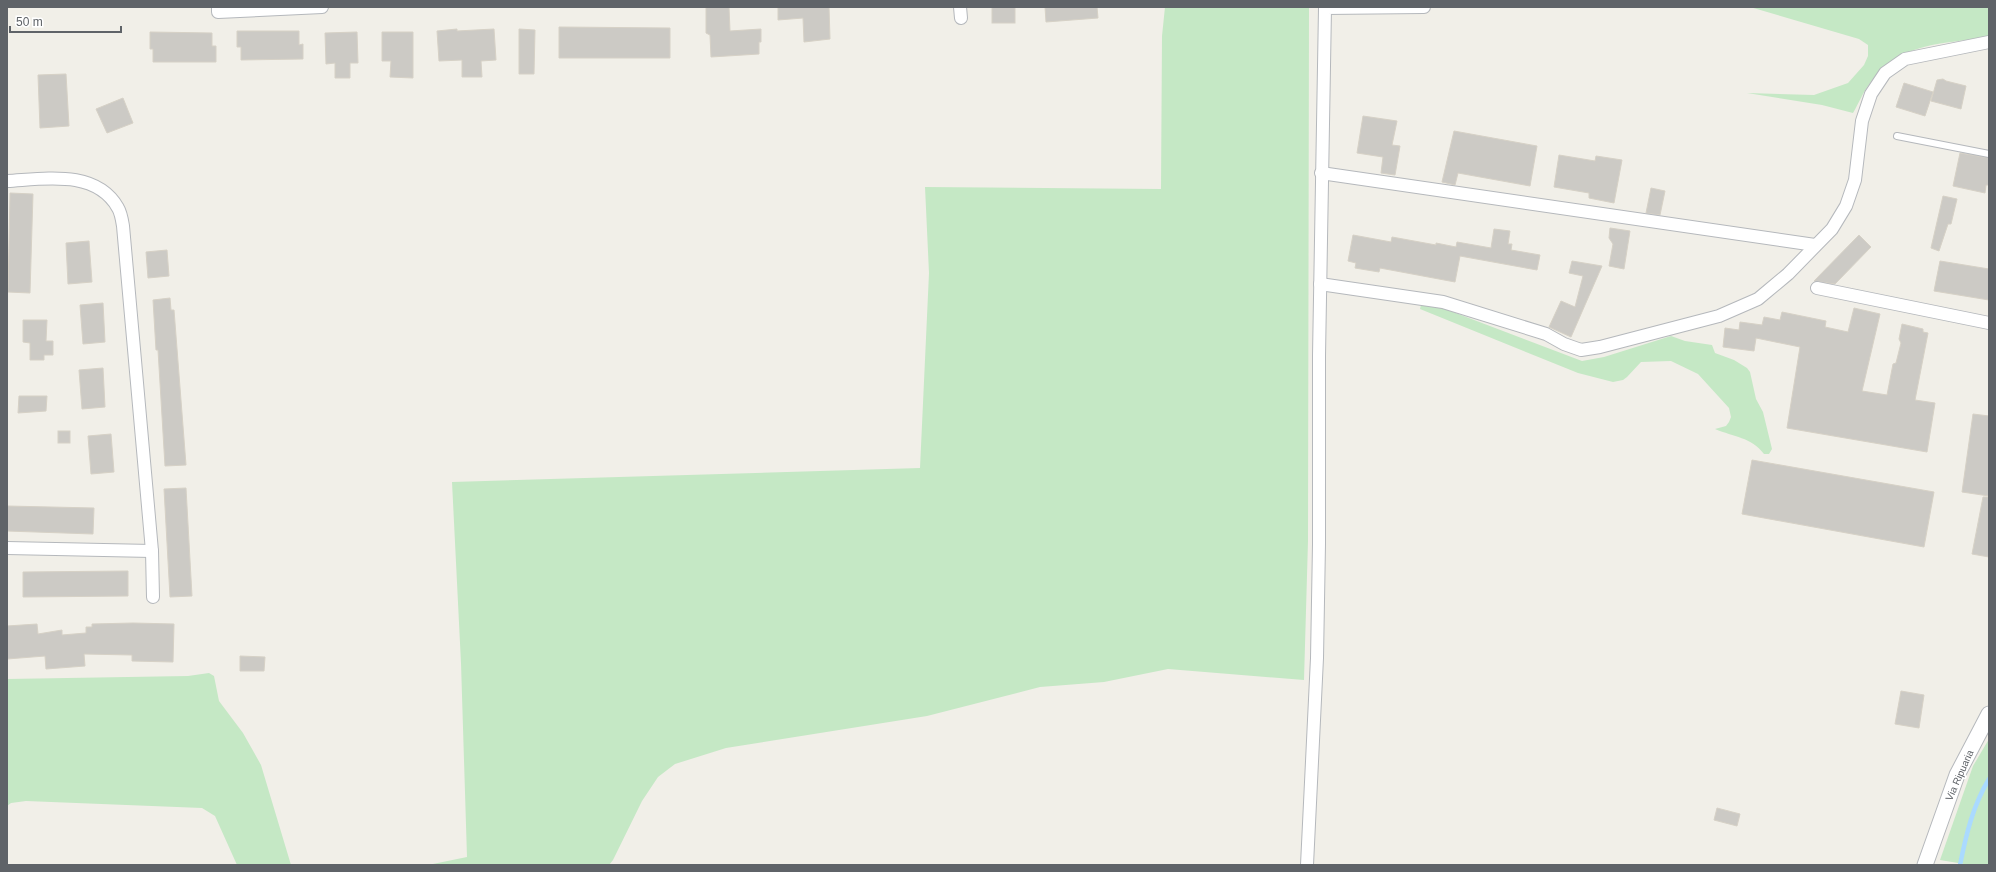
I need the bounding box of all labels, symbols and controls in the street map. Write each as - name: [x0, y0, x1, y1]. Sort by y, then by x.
- scale bar: [10, 8, 121, 34]
- text: 50 m: [16, 15, 43, 29]
- street label: Via Ripuaria: [1943, 748, 1976, 802]

